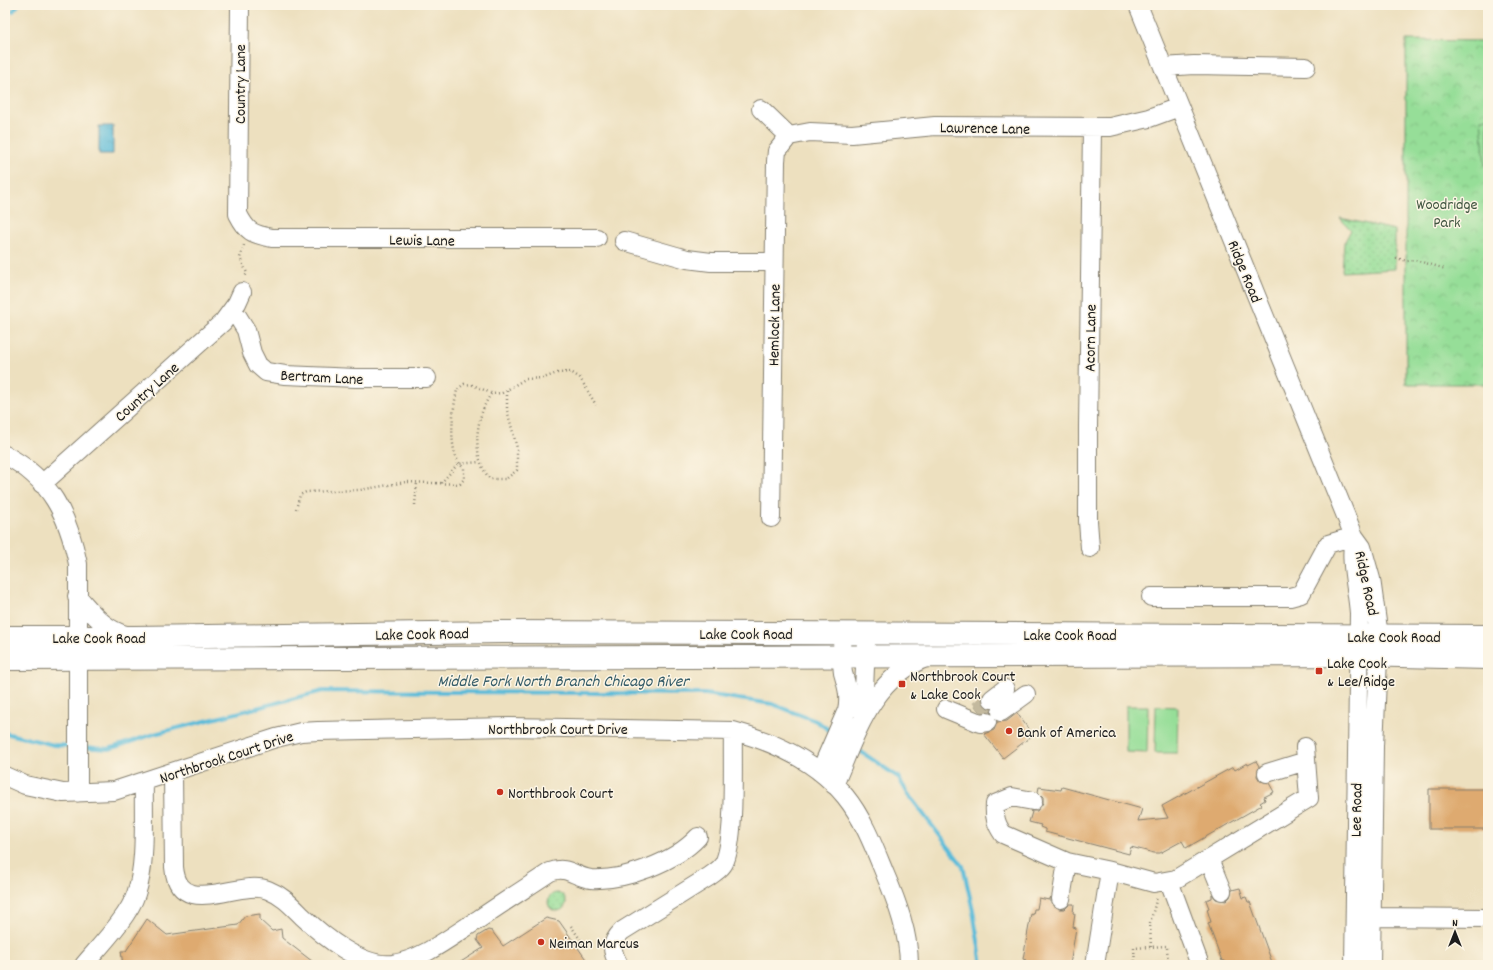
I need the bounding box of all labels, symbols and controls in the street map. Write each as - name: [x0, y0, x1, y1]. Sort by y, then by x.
- street label: Country Lane: [230, 44, 253, 124]
- street label: Lawrence Lane: [940, 117, 1030, 142]
- park label: Woodridge Park: [1416, 194, 1478, 235]
- street label: Lewis Lane: [389, 229, 455, 254]
- street label: Ridge Road: [1221, 237, 1267, 307]
- street label: Hemlock Lane: [763, 284, 788, 366]
- street label: Acorn Lane: [1079, 304, 1104, 372]
- street label: Country Lane: [110, 358, 185, 428]
- street label: Bertram Lane: [280, 365, 364, 392]
- street label: Ridge Road: [1347, 549, 1384, 618]
- street label: Lake Cook Road: [375, 623, 469, 648]
- street label: Lake Cook Road: [699, 624, 793, 647]
- street label: Lake Cook Road: [1023, 625, 1117, 648]
- street label: Lake Cook Road: [1347, 627, 1441, 650]
- street label: Lake Cook Road: [52, 628, 146, 651]
- place label: Lake Cook & Lee/Ridge: [1327, 653, 1395, 694]
- place label: Northbrook Court & Lake Cook: [910, 666, 1015, 707]
- marker: Lake Cook & Lee/Ridge: [1314, 666, 1324, 676]
- water label: Middle Fork North Branch Chicago River: [438, 671, 690, 695]
- marker: Northbrook Court & Lake Cook: [897, 679, 907, 689]
- street label: Northbrook Court Drive: [488, 719, 628, 742]
- place label: Bank of America: [1017, 722, 1116, 745]
- street label: Northbrook Court Drive: [157, 726, 297, 791]
- marker: Bank of America: [1004, 726, 1014, 736]
- place label: Northbrook Court: [508, 783, 613, 806]
- street label: Lee Road: [1346, 783, 1369, 837]
- marker: Northbrook Court: [495, 787, 505, 797]
- north arrow: [1435, 912, 1475, 952]
- text: N: [1452, 916, 1458, 932]
- place label: Neiman Marcus: [549, 933, 640, 956]
- marker: Neiman Marcus: [536, 937, 546, 947]

